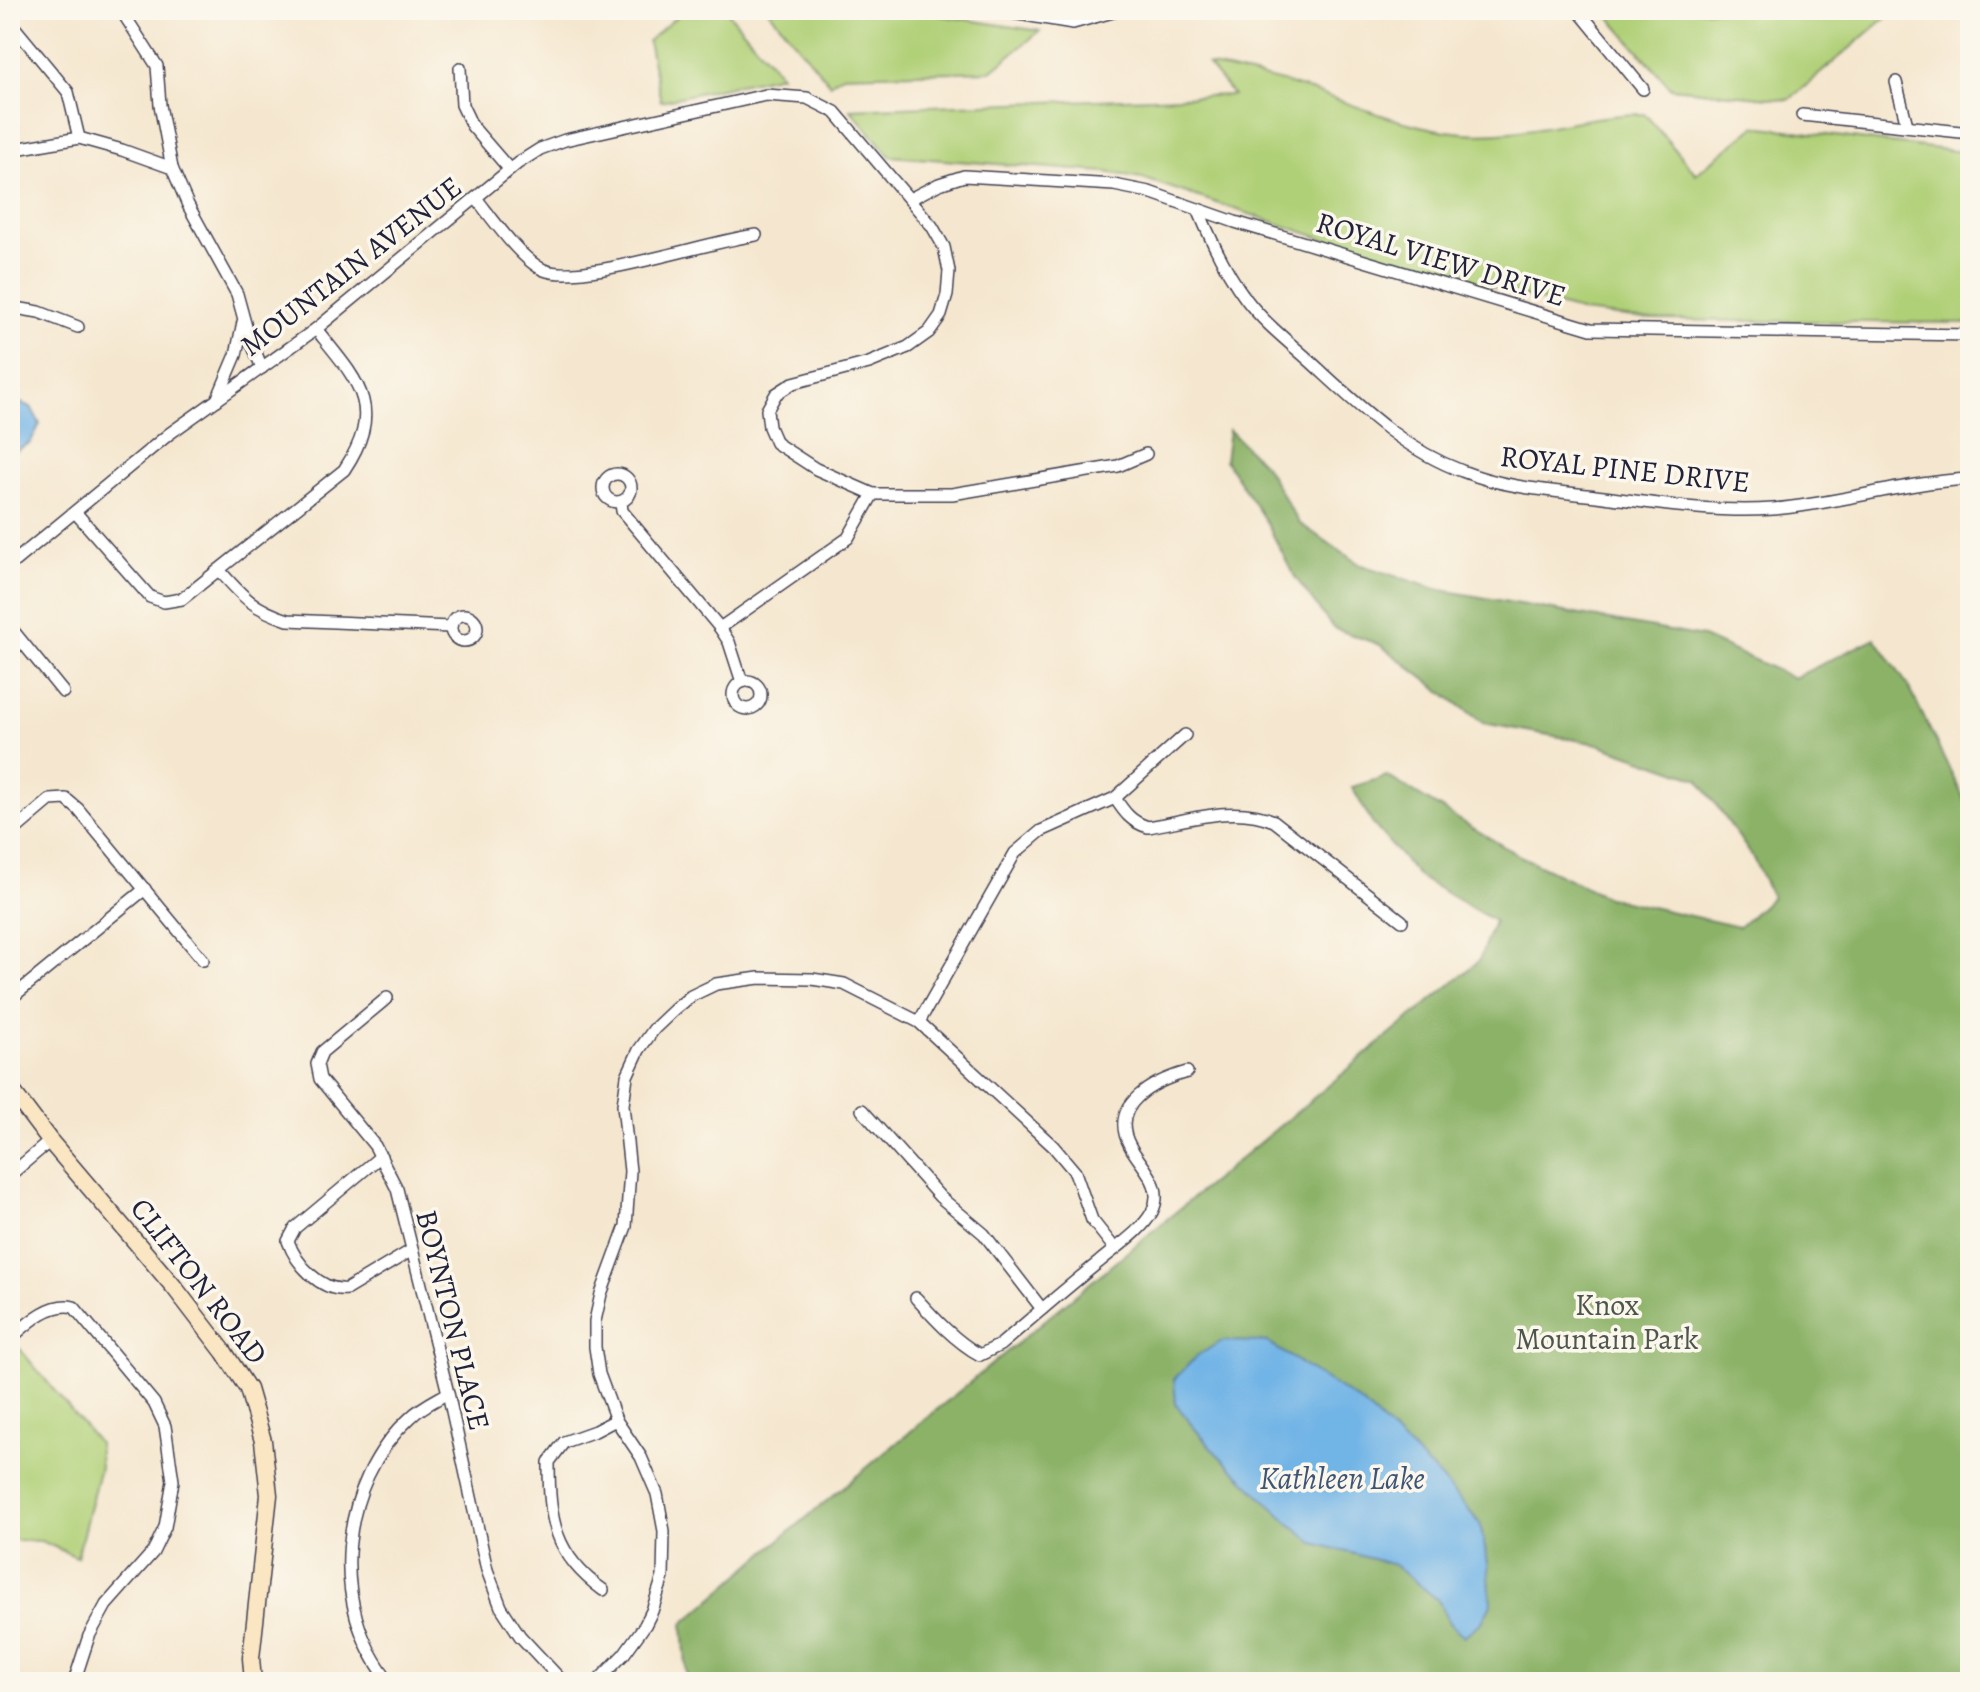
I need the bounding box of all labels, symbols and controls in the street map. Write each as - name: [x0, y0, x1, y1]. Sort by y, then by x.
- street label: MOUNTAIN AVENUE: [232, 167, 470, 365]
- street label: ROYAL VIEW DRIVE: [1311, 202, 1571, 316]
- street label: ROYAL PINE DRIVE: [1498, 436, 1752, 502]
- street label: CLIFTON ROAD: [121, 1189, 277, 1373]
- street label: BOYNTON PLACE: [406, 1206, 500, 1434]
- park label: Knox Mountain Park: [1515, 1285, 1699, 1359]
- water label: Kathleen Lake: [1259, 1456, 1425, 1500]

